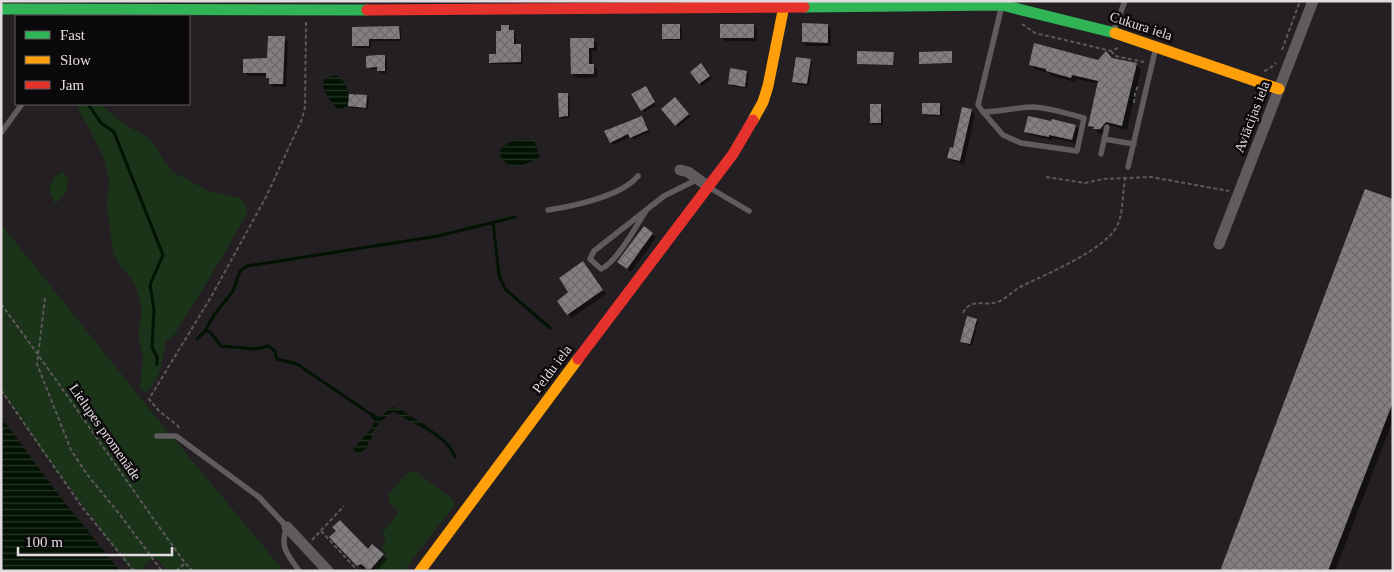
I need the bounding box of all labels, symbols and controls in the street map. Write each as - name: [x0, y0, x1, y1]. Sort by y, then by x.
- street label: Cukura iela: [1108, 9, 1175, 43]
- legend: [15, 15, 190, 105]
- text: Fast: [60, 27, 86, 43]
- text: Slow: [60, 52, 91, 68]
- text: Jam: [60, 77, 84, 93]
- street label: Aviācijas iela: [1231, 78, 1273, 155]
- street label: Peldu iela: [529, 342, 575, 396]
- street label: Lielupes promenāde: [66, 381, 144, 483]
- scale bar: [18, 524, 171, 556]
- text: 100 m: [25, 534, 63, 550]

